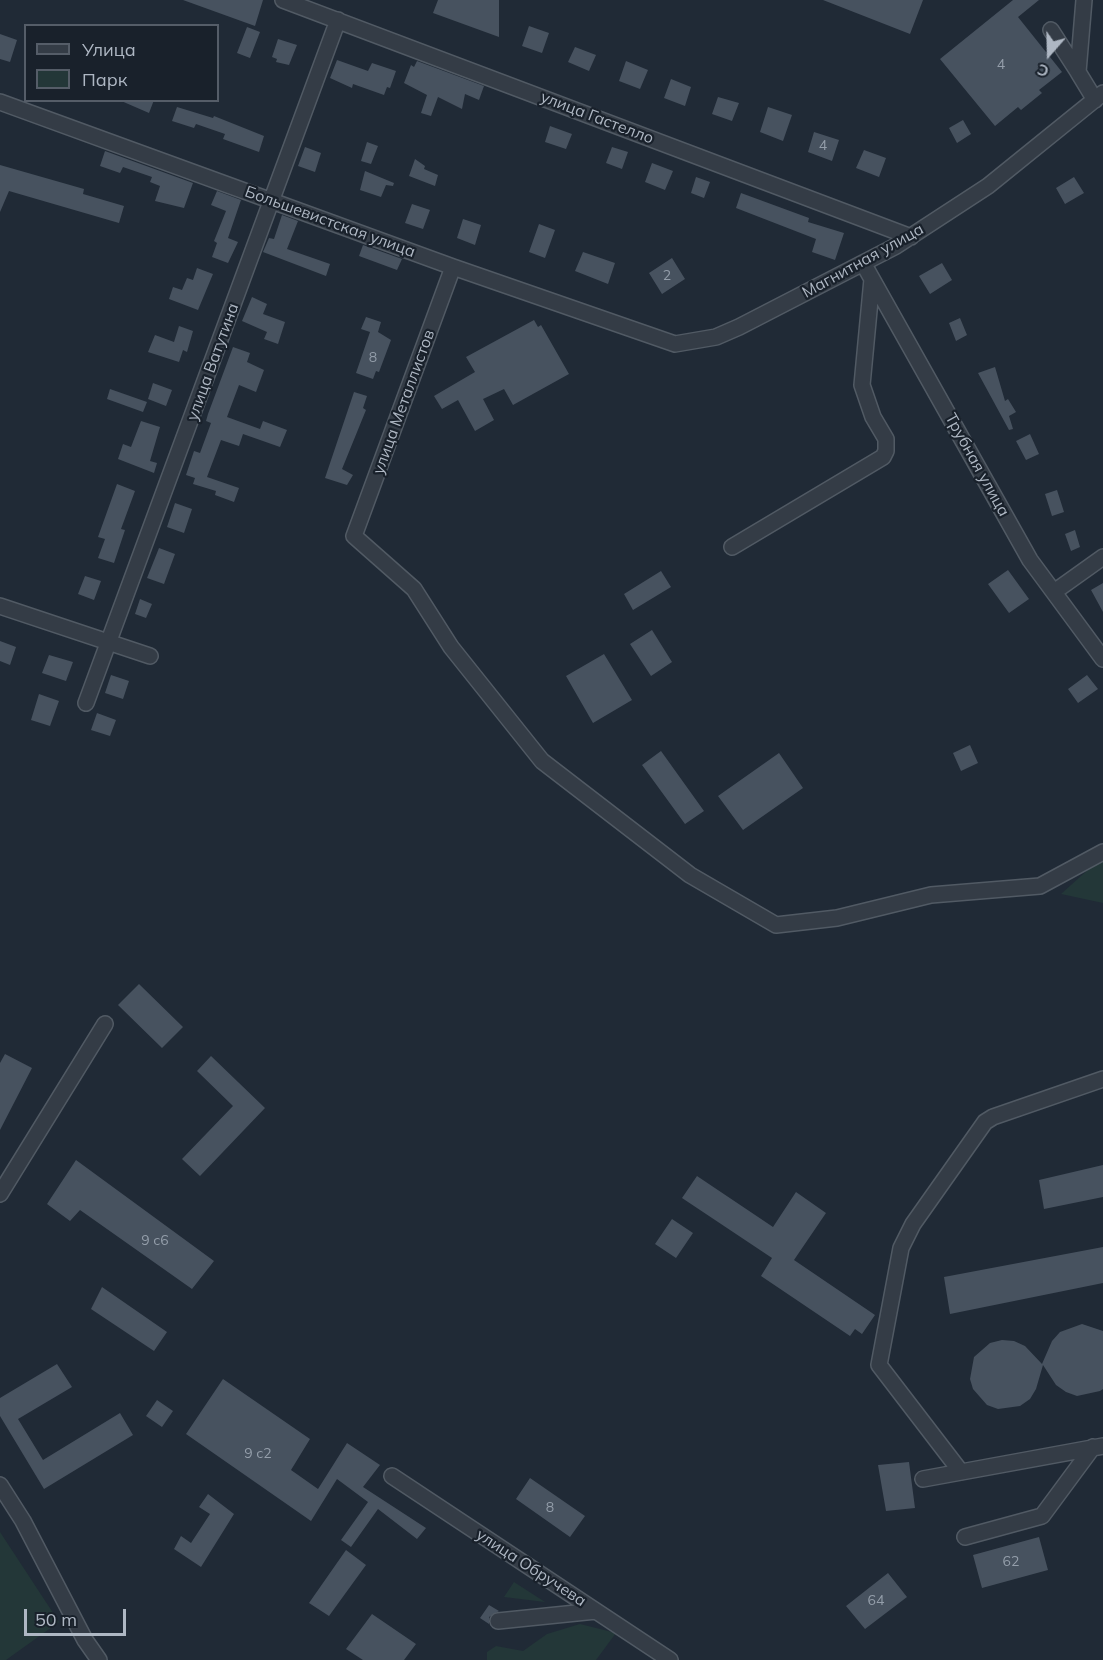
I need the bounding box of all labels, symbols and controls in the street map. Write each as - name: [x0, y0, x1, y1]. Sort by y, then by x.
- legend: [24, 24, 219, 102]
- north arrow: [1019, 24, 1079, 84]
- text: Улица: [82, 38, 136, 61]
- house number: 4: [997, 57, 1005, 73]
- text: С: [1034, 60, 1051, 82]
- text: Парк: [82, 68, 127, 91]
- street label: улица Гастелло: [538, 88, 656, 148]
- house number: 4: [819, 138, 827, 154]
- street label: Большевистская улица: [242, 182, 418, 262]
- street label: Магнитная улица: [799, 220, 927, 302]
- house number: 2: [663, 268, 671, 284]
- street label: улица Ватутина: [183, 301, 243, 423]
- street label: улица Металлистов: [369, 327, 439, 477]
- house number: 8: [369, 350, 377, 366]
- street label: Трубная улица: [941, 410, 1013, 520]
- house number: 9 с6: [141, 1233, 169, 1249]
- house number: 9 с2: [244, 1446, 272, 1462]
- house number: 8: [546, 1500, 554, 1516]
- street label: улица Обручева: [472, 1525, 590, 1611]
- house number: 62: [1003, 1554, 1019, 1570]
- house number: 64: [868, 1593, 884, 1609]
- scale bar: [27, 1597, 129, 1635]
- text: 50 m: [35, 1608, 77, 1631]

